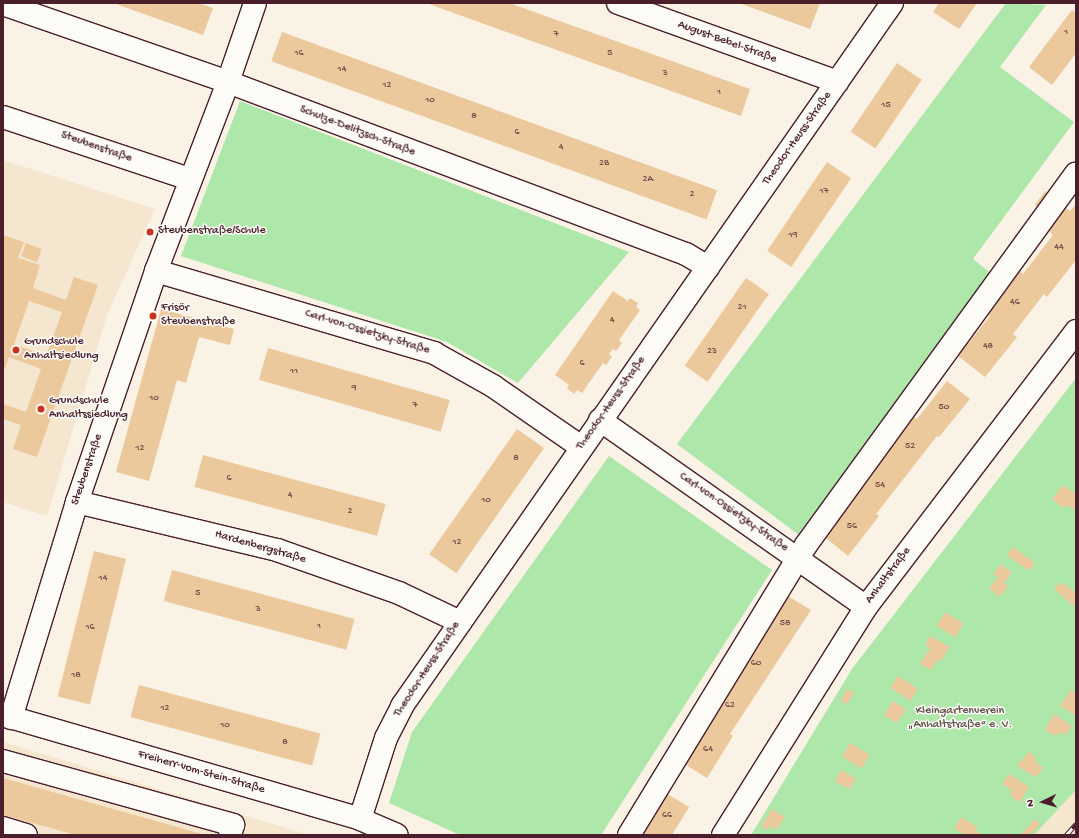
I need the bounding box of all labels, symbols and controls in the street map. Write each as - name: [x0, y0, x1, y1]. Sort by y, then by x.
- street label: August-Bebel-Straße: [675, 18, 779, 68]
- house number: 1: [1064, 27, 1068, 39]
- house number: 7: [553, 29, 559, 41]
- house number: 16: [294, 48, 304, 60]
- house number: 5: [607, 48, 613, 60]
- house number: 14: [338, 64, 346, 76]
- house number: 3: [662, 68, 668, 80]
- house number: 12: [383, 80, 391, 92]
- house number: 1: [717, 87, 721, 99]
- street label: Theodor-Heuss-Straße: [760, 89, 836, 189]
- house number: 10: [425, 95, 435, 107]
- house number: 15: [881, 100, 891, 112]
- street label: Schulze-Delitzsch-Straße: [297, 103, 417, 161]
- house number: 8: [471, 111, 477, 123]
- house number: 6: [514, 127, 520, 139]
- street label: Steubenstraße: [59, 129, 133, 167]
- house number: 4: [559, 142, 563, 154]
- house number: 2B: [599, 158, 609, 170]
- house number: 2A: [643, 174, 653, 186]
- house number: 17: [819, 186, 829, 198]
- house number: 2: [690, 189, 694, 201]
- place label: Steubenstraße/Schule: [158, 225, 266, 239]
- marker: Steubenstraße/Schule: [145, 227, 155, 237]
- house number: 19: [788, 230, 798, 242]
- house number: 44: [1054, 242, 1064, 254]
- house number: 46: [1010, 297, 1020, 309]
- place label: Frisör Steubenstraße: [161, 302, 235, 330]
- house number: 21: [738, 302, 746, 314]
- street label: Carl-von-Ossietzky-Straße: [303, 307, 431, 359]
- marker: Frisör Steubenstraße: [148, 311, 158, 321]
- house number: 4: [610, 315, 614, 327]
- place label: Grundschule Anhaltsiedlung: [24, 336, 98, 364]
- house number: 48: [983, 341, 993, 353]
- marker: Grundschule Anhaltsiedlung: [11, 345, 21, 355]
- house number: 23: [707, 346, 717, 358]
- street label: Theodor-Heuss-Straße: [574, 354, 650, 454]
- house number: 6: [579, 358, 585, 370]
- house number: 11: [290, 366, 298, 378]
- house number: 9: [351, 383, 357, 395]
- house number: 10: [149, 393, 159, 405]
- place label: Grundschule Anhaltssiedlung: [49, 395, 128, 423]
- house number: 7: [412, 400, 418, 412]
- house number: 50: [939, 402, 949, 414]
- marker: Grundschule Anhaltssiedlung: [36, 404, 46, 414]
- street label: Steubenstraße: [69, 433, 107, 507]
- house number: 52: [905, 441, 915, 453]
- house number: 12: [136, 443, 144, 455]
- house number: 8: [513, 453, 519, 465]
- street label: Carl-von-Ossietzky-Straße: [676, 470, 790, 556]
- house number: 6: [226, 473, 232, 485]
- house number: 54: [875, 480, 885, 492]
- house number: 4: [288, 490, 292, 502]
- house number: 10: [481, 495, 491, 507]
- house number: 2: [348, 506, 352, 518]
- house number: 56: [847, 521, 857, 533]
- street label: Hardenbergstraße: [213, 528, 307, 568]
- house number: 12: [453, 537, 461, 549]
- street label: Anhaltstraße: [863, 545, 915, 607]
- house number: 14: [99, 573, 107, 585]
- house number: 5: [195, 588, 201, 600]
- house number: 3: [255, 604, 261, 616]
- house number: 58: [780, 618, 790, 630]
- street label: Theodor-Heuss-Straße: [392, 620, 464, 720]
- house number: 1: [317, 621, 321, 633]
- house number: 16: [85, 622, 95, 634]
- house number: 60: [751, 658, 761, 670]
- house number: 18: [71, 670, 81, 682]
- house number: 62: [725, 700, 735, 712]
- house number: 12: [161, 703, 169, 715]
- park label: Kleingartenverein „Anhaltstraße“ e. V.: [908, 705, 1012, 733]
- house number: 10: [220, 720, 230, 732]
- house number: 8: [282, 737, 288, 749]
- house number: 64: [703, 744, 713, 756]
- street label: Freiherr-vom-Stein-Straße: [136, 748, 266, 798]
- north arrow: [1023, 782, 1063, 822]
- text: N: [1025, 799, 1037, 807]
- house number: 66: [662, 810, 672, 822]

